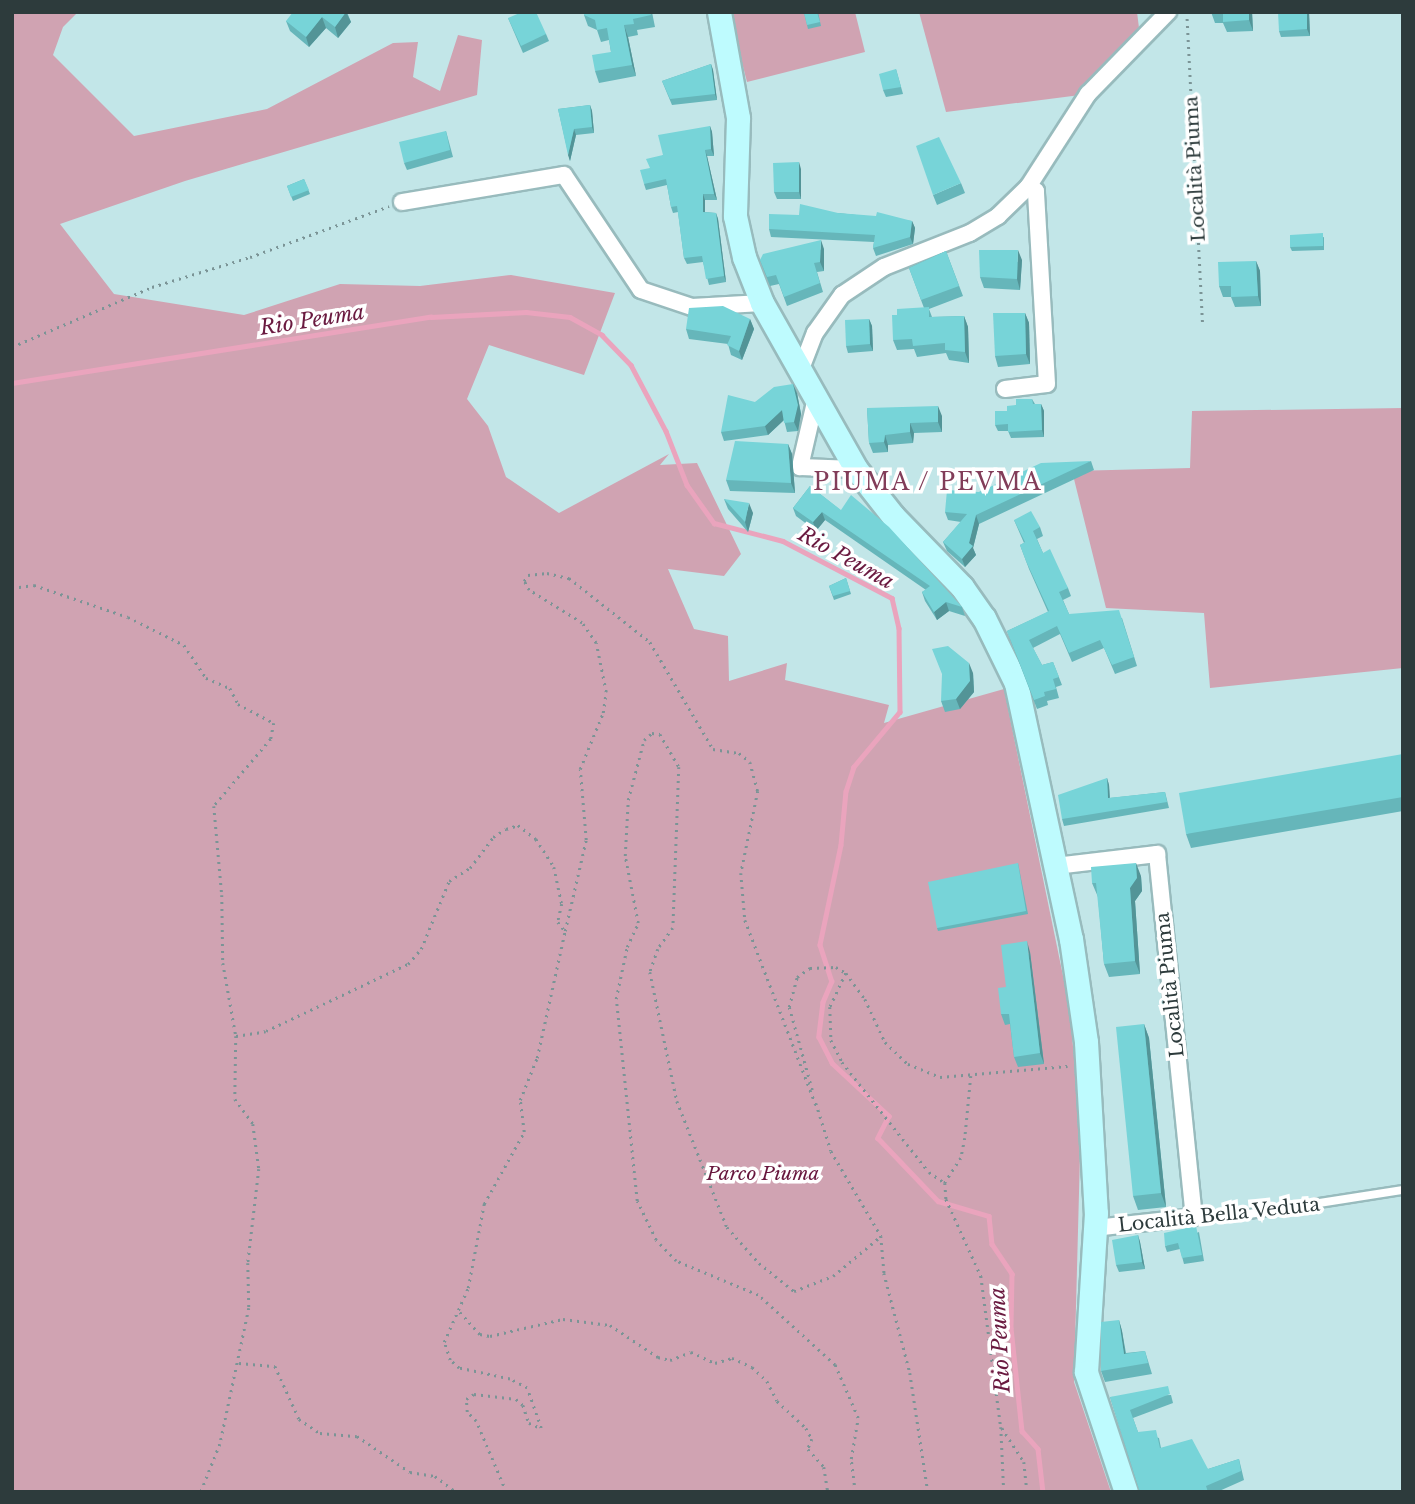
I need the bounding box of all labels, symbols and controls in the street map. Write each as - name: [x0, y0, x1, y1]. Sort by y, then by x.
- street label: Località Piuma: [1180, 96, 1210, 242]
- water label: Rio Peuma: [258, 299, 366, 341]
- district label: PIUMA / PEVMA: [814, 468, 1042, 496]
- water label: Rio Peuma: [794, 521, 898, 595]
- street label: Località Piuma: [1151, 911, 1189, 1059]
- park label: Parco Piuma: [707, 1163, 819, 1185]
- street label: Località Bella Veduta: [1116, 1193, 1322, 1237]
- water label: Rio Peuma: [985, 1287, 1015, 1393]

